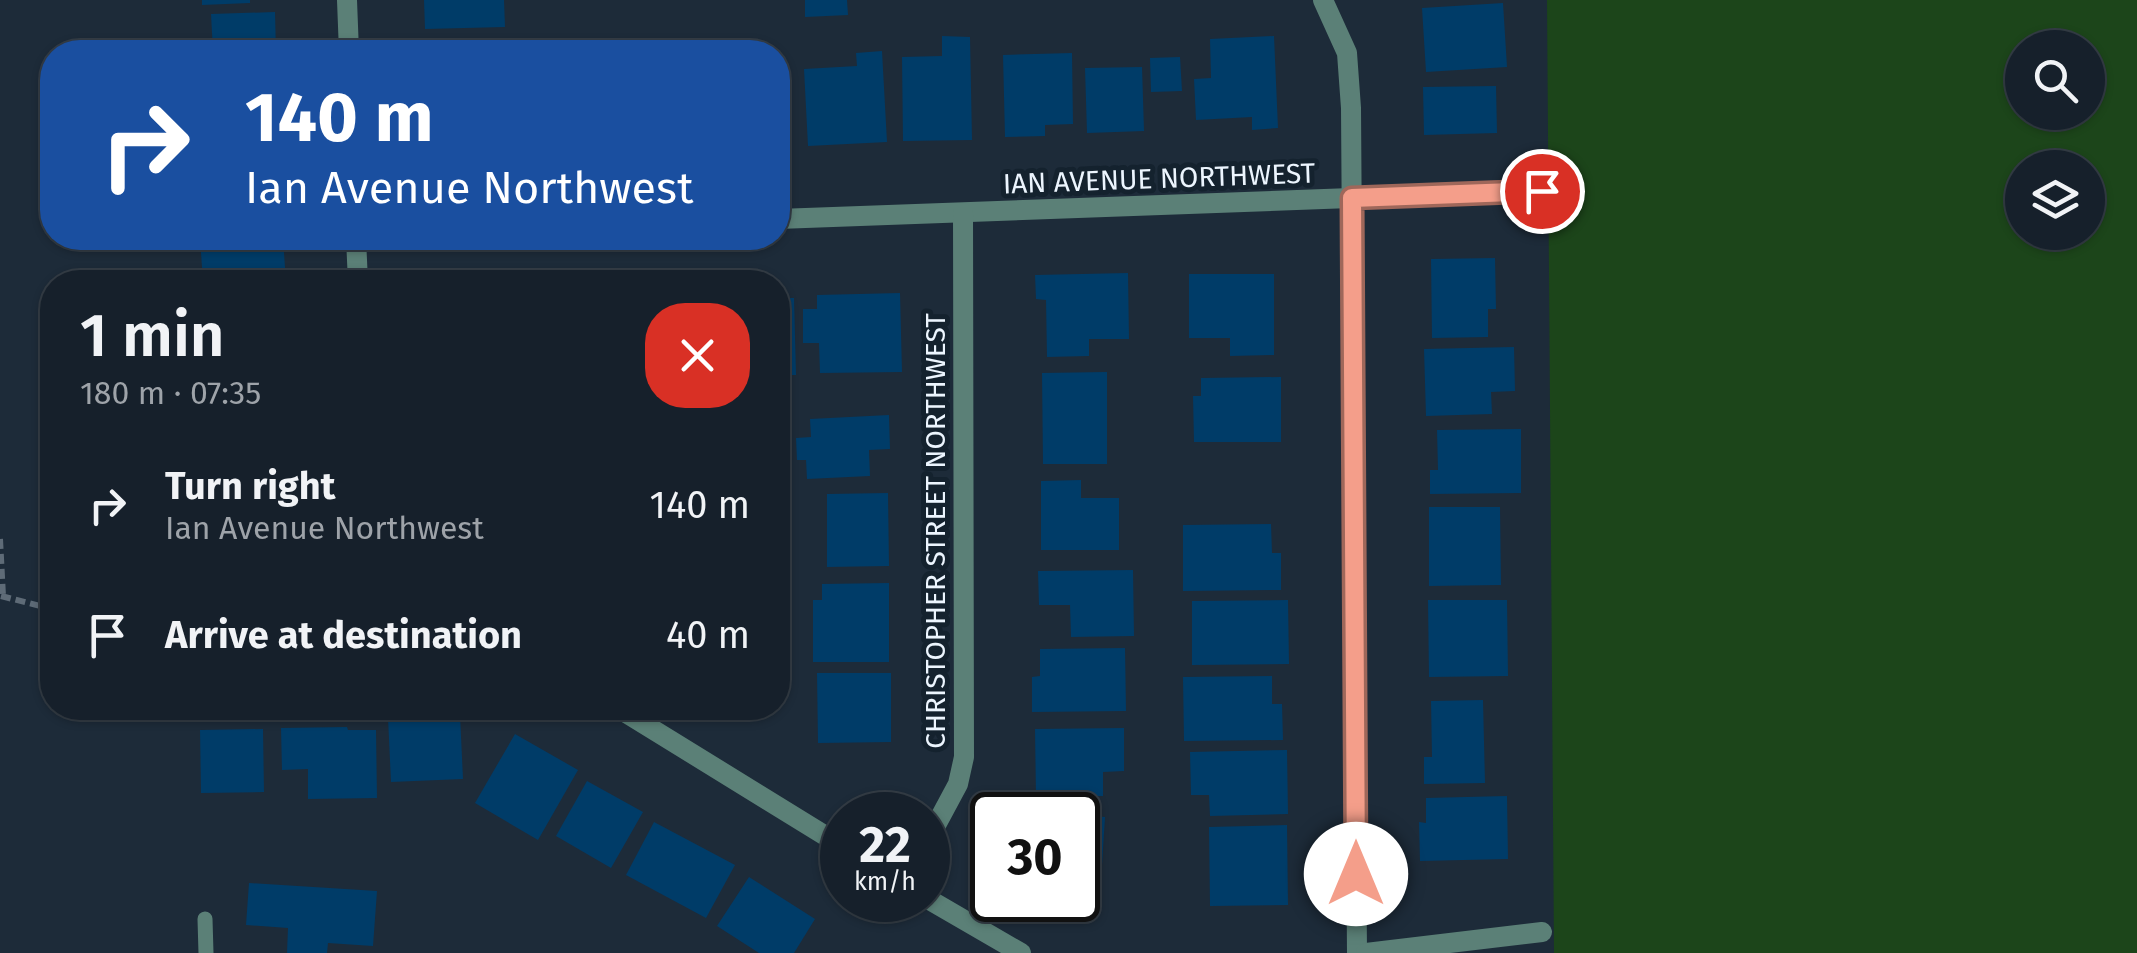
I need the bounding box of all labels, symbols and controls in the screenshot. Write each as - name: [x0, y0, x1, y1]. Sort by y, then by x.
- map controls: [2005, 30, 2105, 250]
- button: search: [2005, 30, 2105, 130]
- text: 140 m: [245, 76, 434, 160]
- icon: right: [80, 80, 210, 210]
- pin: [1500, 149, 1585, 234]
- button: layers: [2005, 150, 2105, 250]
- street label: IAN AVENUE NORTHWEST: [1002, 157, 1316, 200]
- text: Ian Avenue Northwest: [245, 161, 693, 215]
- icon: arrive: [1515, 164, 1570, 219]
- text: 1 min: [80, 300, 225, 372]
- button: close: [645, 303, 750, 408]
- street label: CHRISTOPHER STREET NORTHWEST: [919, 313, 952, 749]
- text: 180 m · 07:35: [80, 374, 261, 412]
- text: Turn right: [165, 463, 335, 509]
- icon: right: [80, 478, 135, 533]
- text: 140 m: [649, 482, 750, 528]
- text: Ian Avenue Northwest: [165, 509, 484, 547]
- icon: arrive: [80, 608, 135, 663]
- text: Arrive at destination: [165, 612, 522, 658]
- text: 40 m: [666, 612, 750, 658]
- speed limit sign: 30: [970, 792, 1100, 922]
- text: 22: [859, 815, 911, 875]
- position arrow: [1304, 822, 1408, 926]
- text: km/h: [854, 867, 916, 897]

